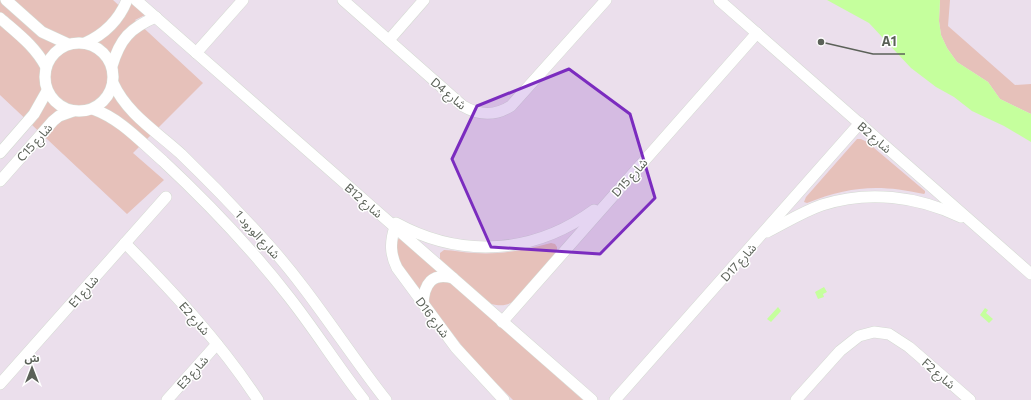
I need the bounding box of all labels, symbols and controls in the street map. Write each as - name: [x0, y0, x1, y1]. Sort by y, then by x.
- callout: A1: [873, 29, 905, 54]
- text: A1: [881, 33, 897, 49]
- street label: D4 شارع: [427, 74, 469, 114]
- street label: B2 شارع: [853, 119, 895, 158]
- street label: C15 شارع: [13, 120, 57, 166]
- street label: D15 شارع: [608, 155, 652, 201]
- street label: B12 شارع: [340, 180, 386, 222]
- street label: شارع الورود 1: [230, 207, 283, 263]
- street label: D17 شارع: [717, 240, 761, 286]
- street label: E1 شارع: [65, 272, 103, 312]
- street label: D16 شارع: [411, 294, 453, 342]
- street label: E2 شارع: [175, 299, 213, 339]
- north arrow: [12, 348, 52, 388]
- text: ش: [24, 351, 40, 365]
- street label: E3 شارع: [174, 353, 213, 393]
- street label: F2 شارع: [918, 355, 958, 393]

